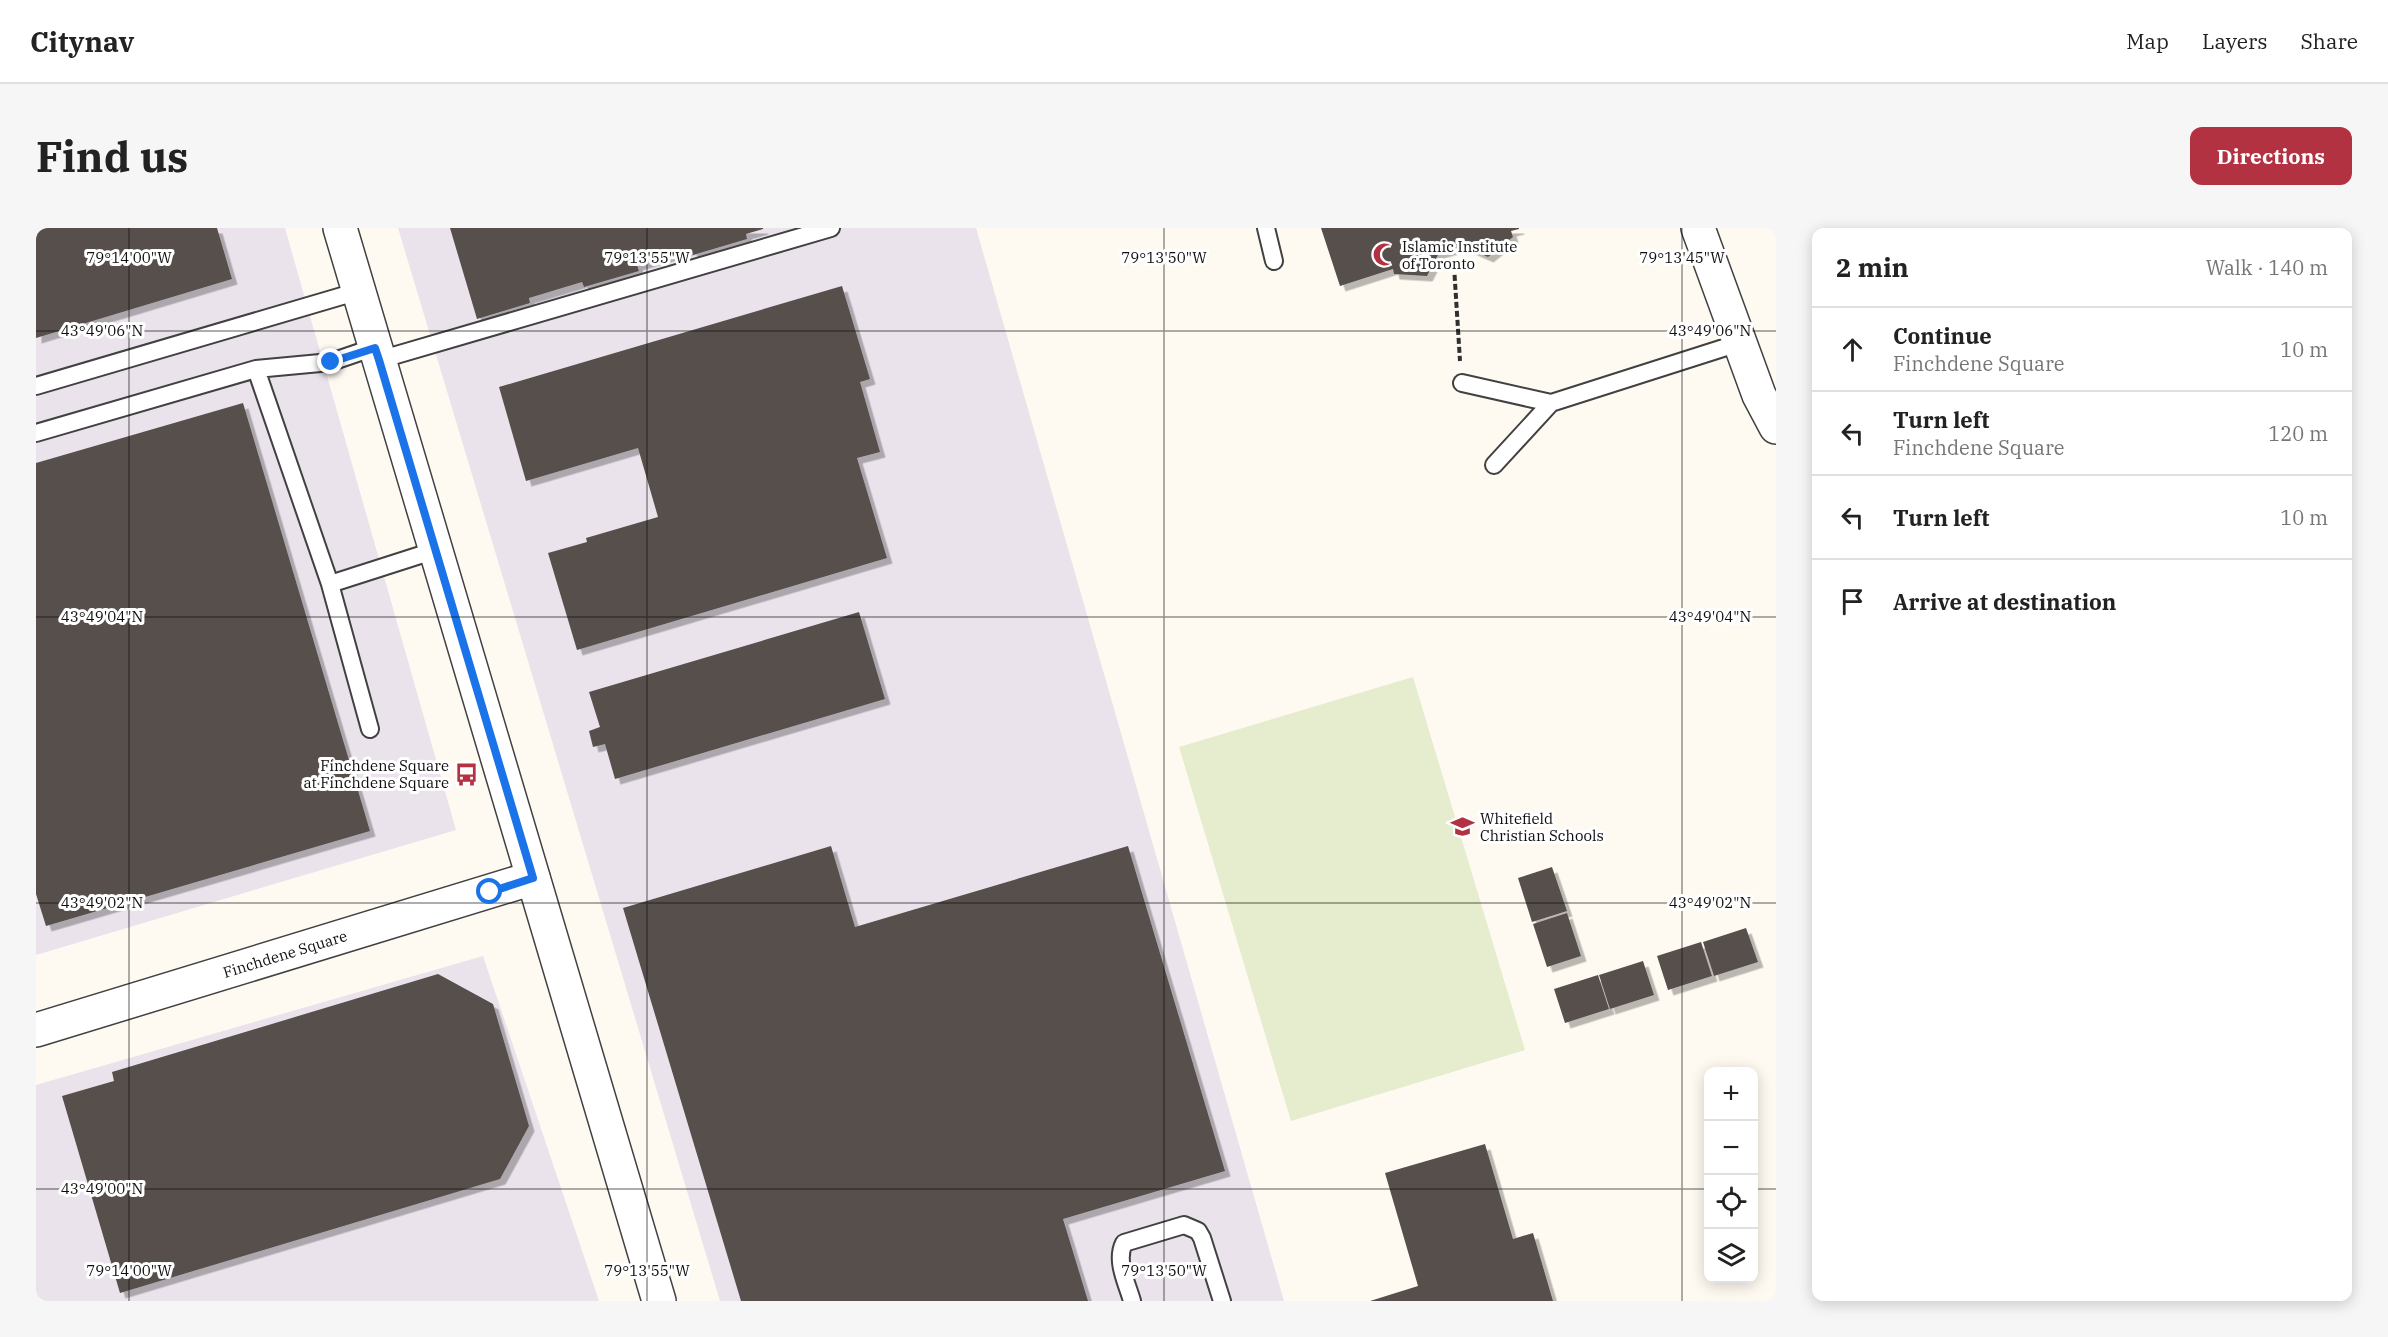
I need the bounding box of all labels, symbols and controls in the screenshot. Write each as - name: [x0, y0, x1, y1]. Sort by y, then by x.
- text: Citynav: [30, 23, 134, 60]
- text: Map: [2126, 27, 2169, 55]
- text: Layers: [2202, 27, 2268, 55]
- text: Share: [2301, 27, 2358, 55]
- button: Directions: [2190, 127, 2352, 185]
- text: Find us: [36, 129, 188, 184]
- place label: Islamic Institute of Toronto: [1402, 237, 1517, 273]
- mosque icon: Islamic Institute of Toronto: [1371, 242, 1397, 268]
- text: 79°14'00"W: [86, 248, 172, 267]
- text: 79°13'55"W: [604, 248, 690, 267]
- text: 79°13'50"W: [1121, 248, 1207, 267]
- text: 79°13'45"W: [1639, 248, 1725, 267]
- text: 2 min: [1836, 250, 1909, 284]
- text: Walk · 140 m: [2206, 254, 2328, 281]
- text: 43°49'06"N: [61, 321, 143, 340]
- text: 43°49'06"N: [1669, 321, 1751, 340]
- text: Continue: [1893, 321, 1992, 350]
- icon: ahead: [1836, 333, 1869, 366]
- text: 10 m: [2280, 336, 2328, 363]
- route end: [317, 348, 343, 374]
- text: Finchdene Square: [1893, 350, 2065, 377]
- text: Turn left: [1893, 405, 1989, 434]
- icon: left: [1836, 417, 1869, 450]
- text: 120 m: [2268, 420, 2328, 447]
- text: Finchdene Square: [1893, 434, 2065, 461]
- icon: left: [1836, 501, 1869, 534]
- text: Turn left: [1893, 503, 1989, 532]
- text: 10 m: [2280, 504, 2328, 531]
- icon: arrive: [1836, 585, 1869, 618]
- text: Arrive at destination: [1893, 587, 2116, 616]
- text: 43°49'04"N: [61, 607, 143, 626]
- text: 43°49'04"N: [1669, 607, 1751, 626]
- place label: Finchdene Square at Finchdene Square: [304, 756, 449, 792]
- bus stop icon: Finchdene Square at Finchdene Square: [454, 761, 480, 787]
- place label: Whitefield Christian Schools: [1480, 809, 1604, 845]
- school or university icon: Whitefield Christian Schools: [1449, 814, 1475, 840]
- route start: [476, 878, 502, 904]
- text: 43°49'02"N: [61, 893, 143, 912]
- text: 43°49'02"N: [1669, 893, 1751, 912]
- street label: Finchdene Square: [221, 926, 349, 982]
- map controls: [1704, 1067, 1758, 1283]
- button: +: [1704, 1067, 1758, 1121]
- button: −: [1704, 1121, 1758, 1175]
- button: locate: [1704, 1175, 1758, 1229]
- text: 43°49'00"N: [61, 1179, 143, 1198]
- button: layers: [1704, 1229, 1758, 1283]
- text: 79°14'00"W: [86, 1261, 172, 1280]
- text: 79°13'55"W: [604, 1261, 690, 1280]
- text: 79°13'50"W: [1121, 1261, 1207, 1280]

